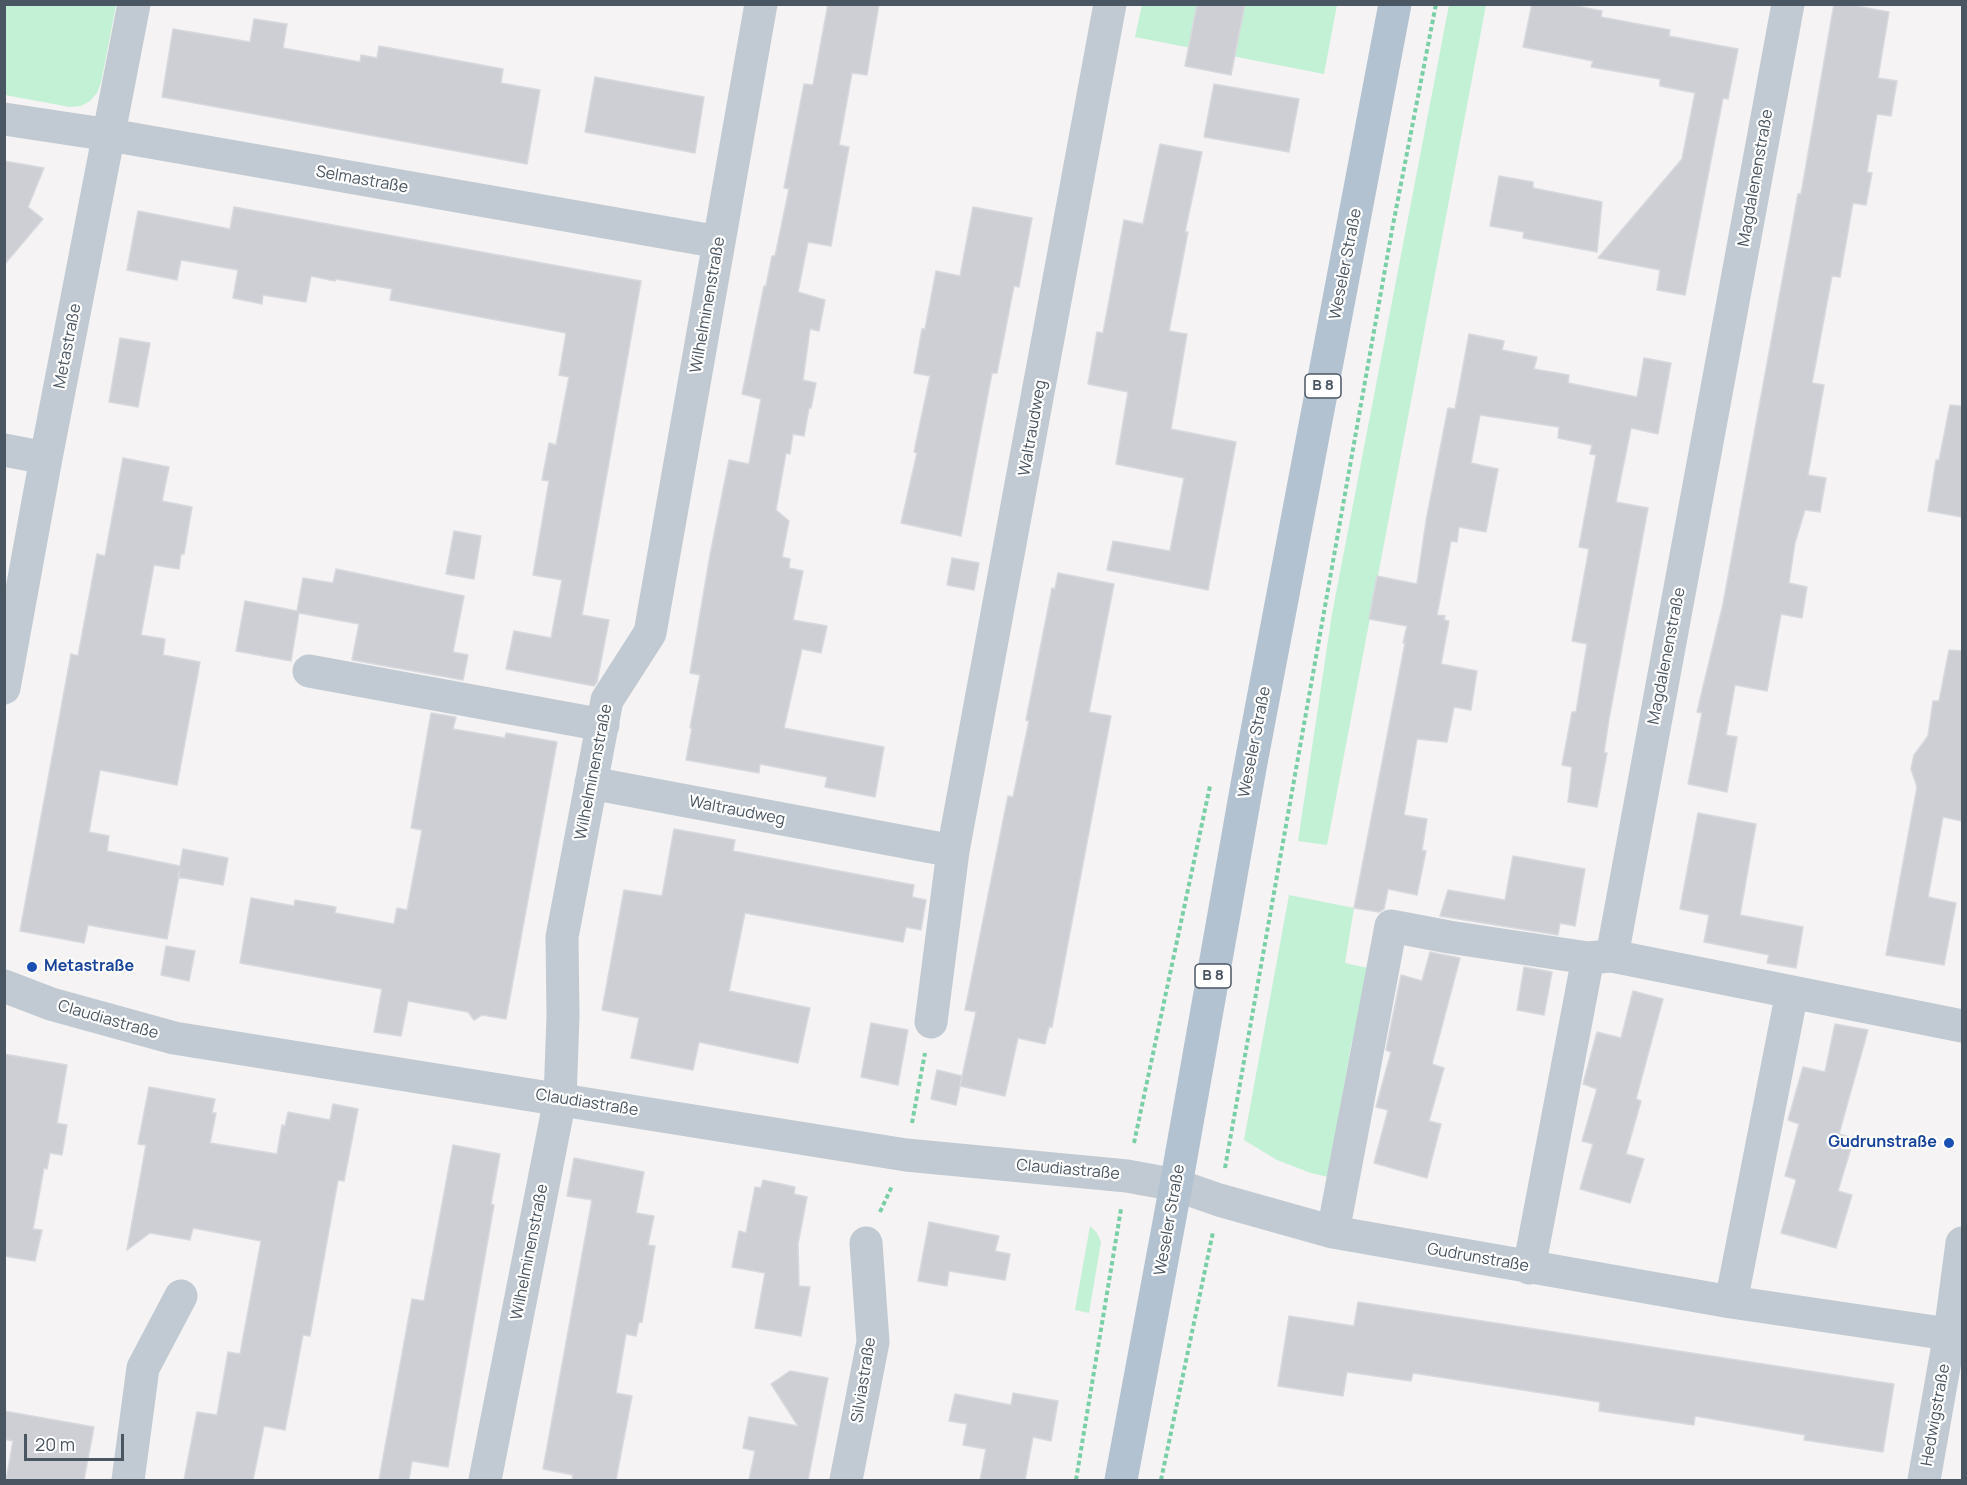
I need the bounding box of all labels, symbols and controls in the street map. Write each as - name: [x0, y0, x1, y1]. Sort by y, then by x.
- street label: Magdalenenstraße: [1734, 108, 1778, 248]
- street label: Selmastraße: [314, 162, 410, 198]
- street label: Weseler Straße: [1326, 207, 1366, 321]
- street label: Wilhelminenstraße: [687, 235, 729, 375]
- street label: Metastraße: [50, 302, 86, 390]
- road number: B 8: [1305, 374, 1341, 398]
- street label: Waltraudweg: [1015, 378, 1051, 478]
- street label: Magdalenenstraße: [1644, 586, 1690, 726]
- street label: Weseler Straße: [1235, 685, 1275, 799]
- street label: Wilhelminenstraße: [571, 702, 617, 842]
- street label: Waltraudweg: [687, 792, 787, 830]
- place label: Metastraße: [44, 957, 134, 977]
- marker: Metastraße: [25, 960, 39, 974]
- road number: B 8: [1195, 964, 1231, 988]
- street label: Claudiastraße: [55, 996, 161, 1044]
- street label: Claudiastraße: [534, 1085, 640, 1121]
- place label: Gudrunstraße: [1828, 1133, 1937, 1153]
- marker: Gudrunstraße: [1942, 1136, 1956, 1150]
- street label: Claudiastraße: [1015, 1156, 1121, 1184]
- street label: Weseler Straße: [1151, 1163, 1189, 1277]
- street label: Wilhelminenstraße: [507, 1182, 553, 1322]
- street label: Gudrunstraße: [1426, 1240, 1530, 1276]
- street label: Silviastraße: [848, 1336, 880, 1424]
- street label: Hedwigstraße: [1918, 1362, 1954, 1468]
- scale bar: [27, 1422, 128, 1460]
- text: 20 m: [35, 1432, 75, 1456]

